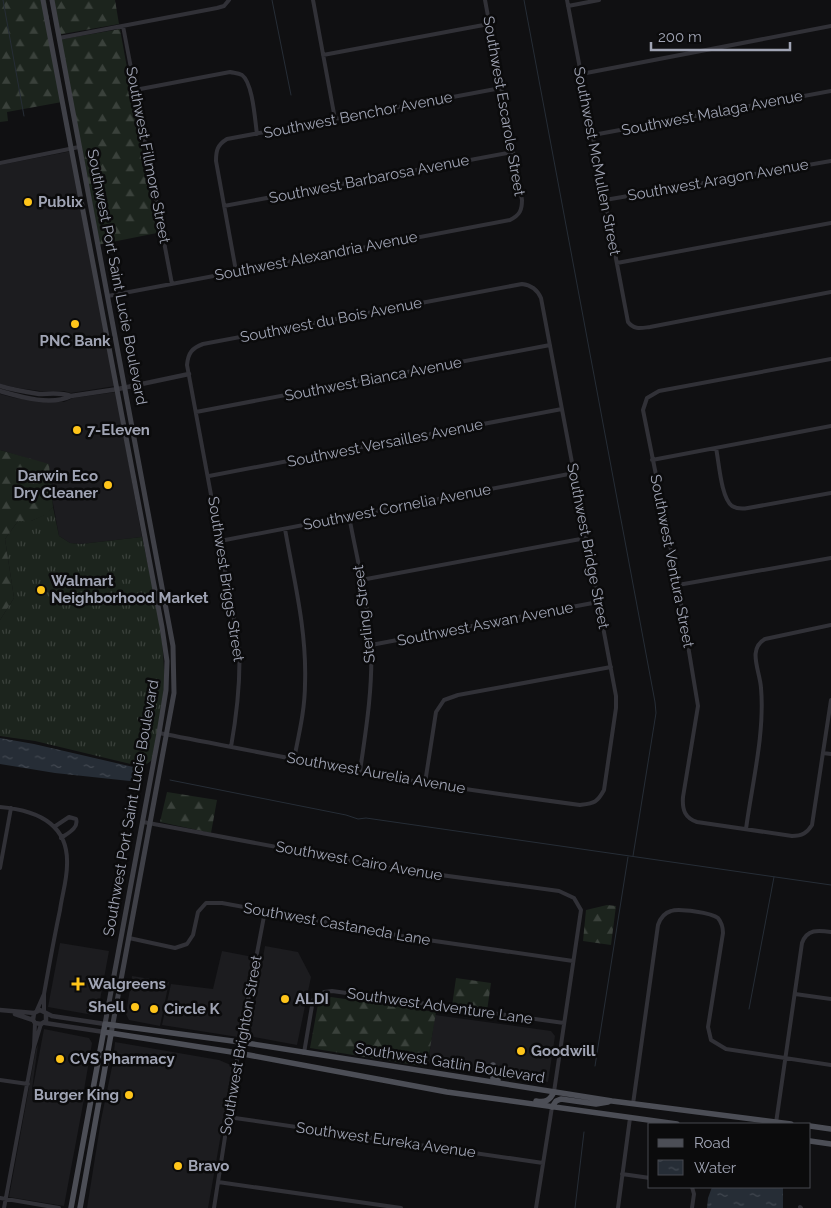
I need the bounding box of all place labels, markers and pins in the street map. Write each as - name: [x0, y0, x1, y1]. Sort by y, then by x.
- place label: Publix: [38, 193, 83, 211]
- marker: Publix: [22, 196, 34, 208]
- marker: PNC Bank: [69, 318, 81, 330]
- place label: PNC Bank: [40, 332, 111, 350]
- place label: 7-Eleven: [87, 421, 150, 439]
- marker: 7-Eleven: [71, 424, 83, 436]
- place label: Darwin Eco Dry Cleaner: [14, 467, 98, 502]
- marker: Darwin Eco Dry Cleaner: [102, 479, 114, 491]
- place label: Walmart Neighborhood Market: [51, 572, 209, 607]
- marker: Walmart Neighborhood Market: [35, 584, 47, 596]
- place label: Walgreens: [88, 975, 166, 993]
- marker: Walgreens: [72, 978, 84, 990]
- place label: ALDI: [295, 990, 329, 1008]
- marker: ALDI: [279, 993, 291, 1005]
- place label: Shell: [88, 998, 125, 1016]
- place label: Circle K: [164, 1000, 221, 1018]
- marker: Shell: [129, 1001, 141, 1013]
- marker: Circle K: [148, 1003, 160, 1015]
- place label: Goodwill: [531, 1042, 596, 1060]
- marker: Goodwill: [515, 1045, 527, 1057]
- place label: CVS Pharmacy: [70, 1050, 175, 1068]
- marker: CVS Pharmacy: [54, 1053, 66, 1065]
- place label: Burger King: [34, 1086, 119, 1104]
- marker: Burger King: [123, 1089, 135, 1101]
- place label: Bravo: [188, 1157, 229, 1175]
- marker: Bravo: [172, 1160, 184, 1172]

